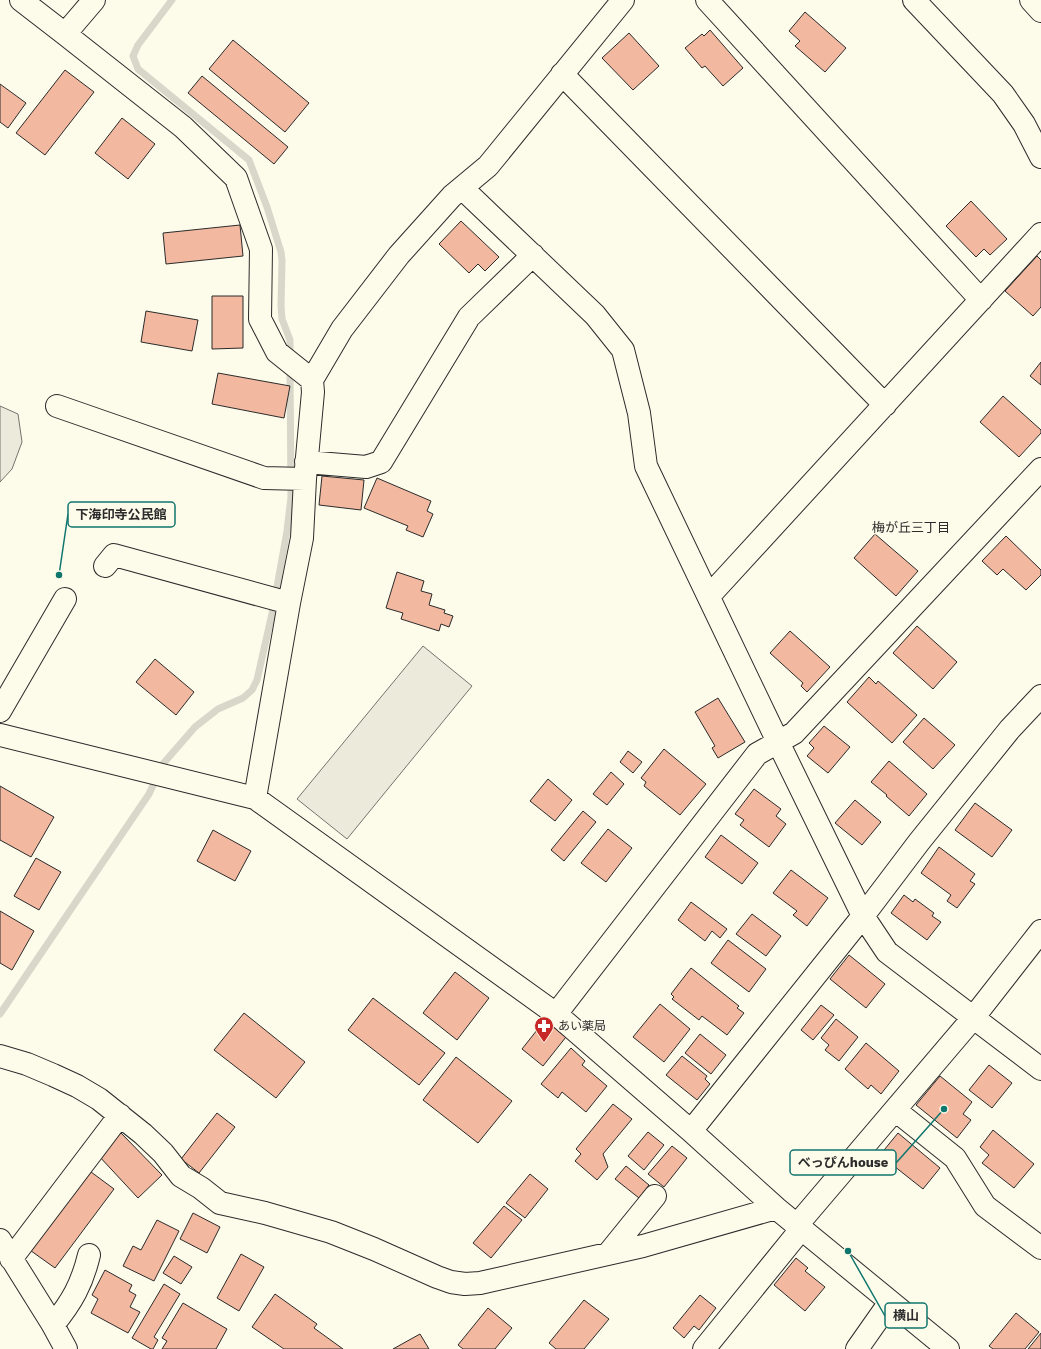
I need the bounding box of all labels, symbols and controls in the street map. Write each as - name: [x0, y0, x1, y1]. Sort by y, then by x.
- callout: 下海印寺公民館: [68, 502, 175, 527]
- text: 下海印寺公民館: [75, 507, 167, 522]
- district label: 梅が丘三丁目: [872, 520, 950, 535]
- pharmacy icon: あい薬局: [533, 1015, 555, 1043]
- place label: あい薬局: [558, 1019, 606, 1033]
- callout: べっぴんhouse: [790, 1150, 896, 1175]
- text: べっぴんhouse: [798, 1155, 889, 1170]
- callout: 横山: [885, 1303, 927, 1328]
- text: 横山: [893, 1308, 919, 1323]

